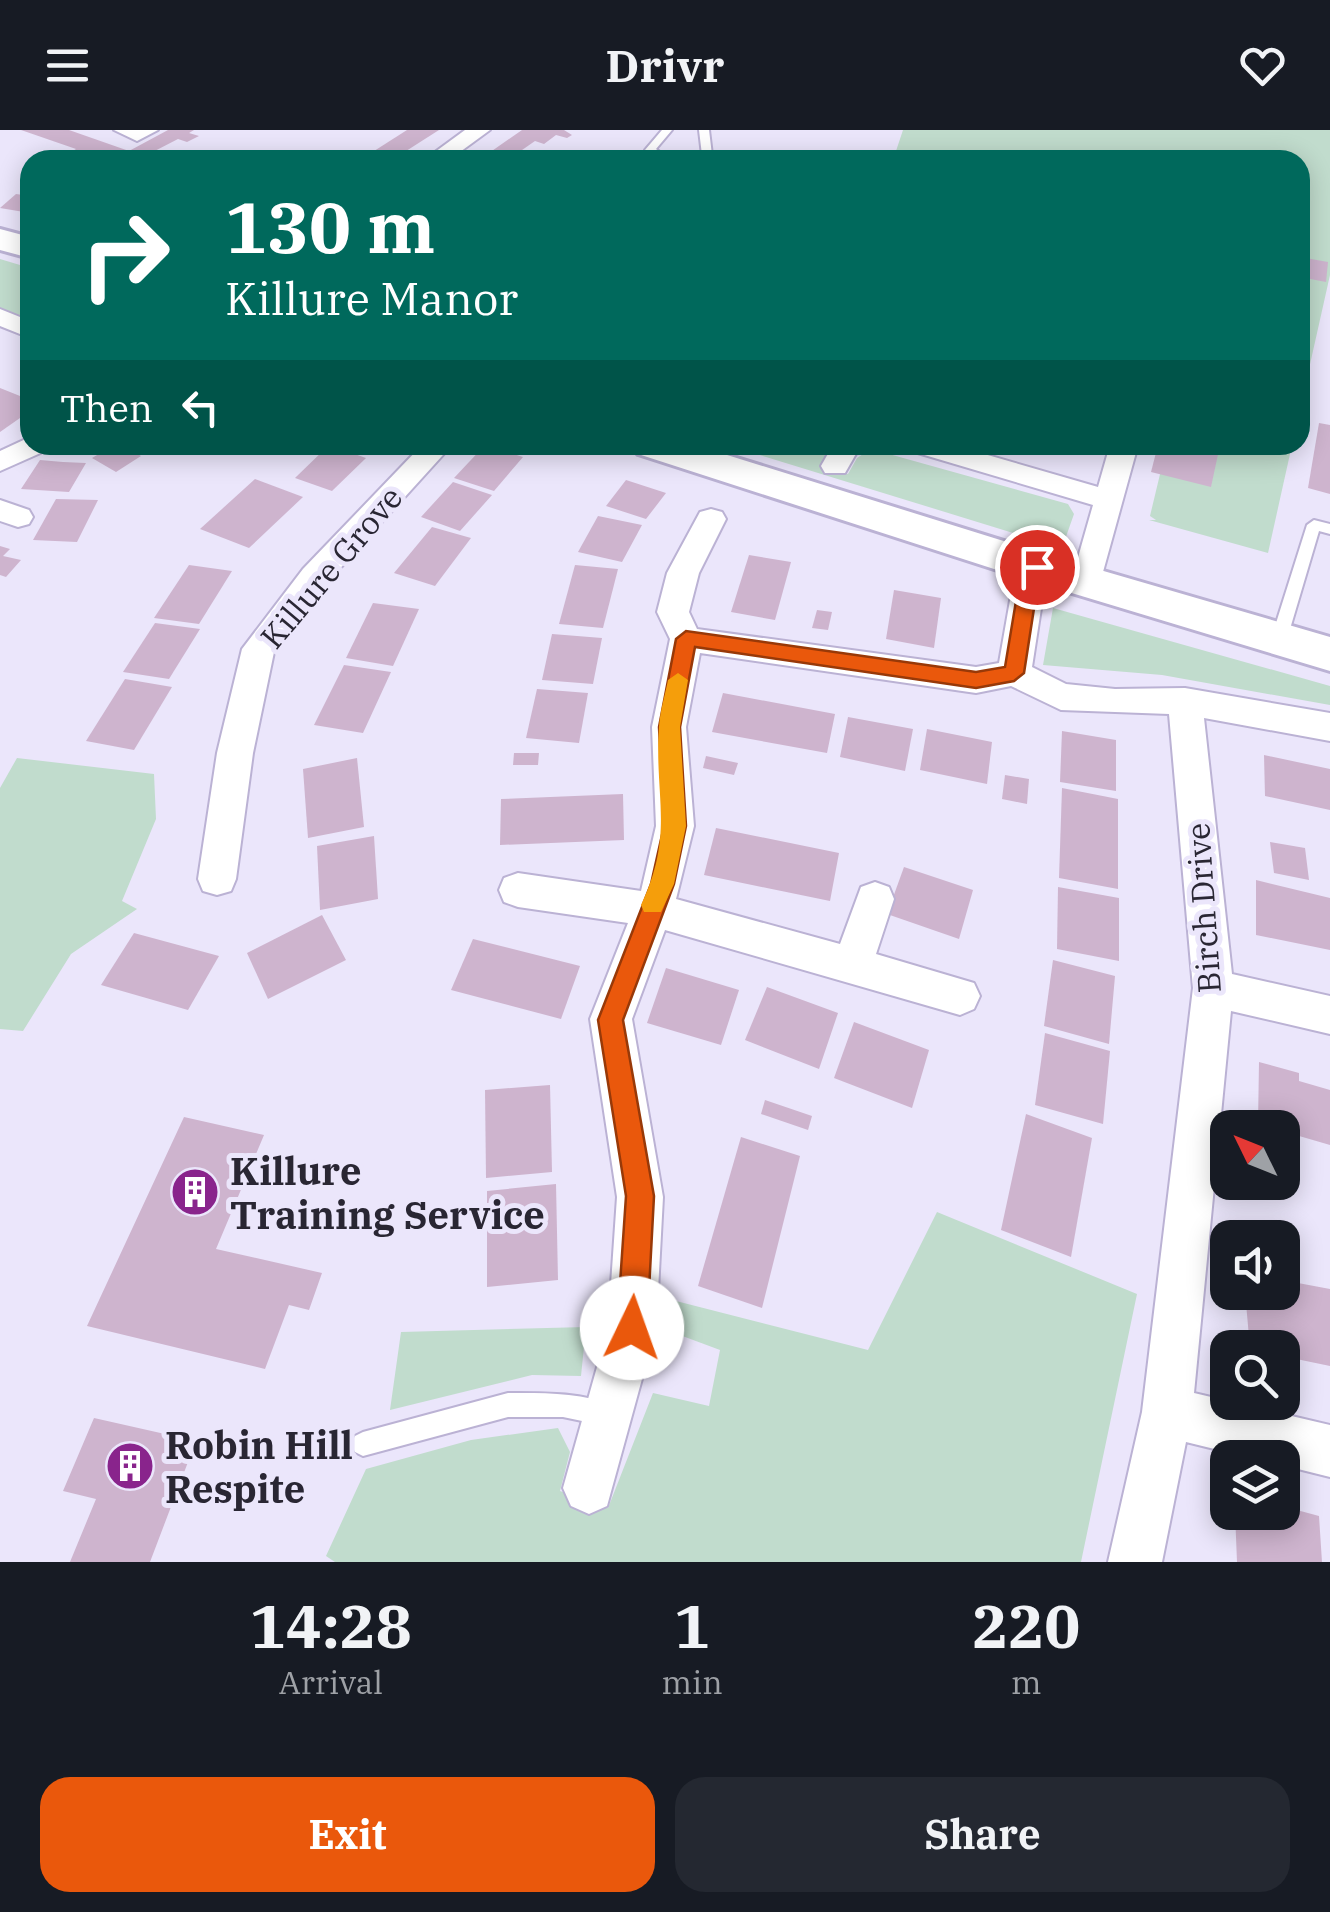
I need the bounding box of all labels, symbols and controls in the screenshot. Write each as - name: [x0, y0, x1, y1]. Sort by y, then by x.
- text: Drivr: [606, 36, 724, 94]
- icon: menu: [40, 38, 95, 93]
- icon: heart: [1235, 38, 1290, 93]
- text: 130 m: [225, 181, 435, 272]
- icon: right: [60, 190, 190, 320]
- text: Killure Manor: [225, 269, 518, 327]
- icon: left: [173, 380, 228, 435]
- text: Then: [60, 383, 153, 432]
- street label: Killure Grove: [251, 477, 411, 657]
- pin: [995, 525, 1080, 610]
- icon: arrive: [1010, 540, 1065, 595]
- street label: Birch Drive: [1176, 822, 1230, 994]
- north arrow: [1210, 1110, 1300, 1200]
- map controls: [1210, 1110, 1300, 1530]
- place label: Killure Training Service: [230, 1146, 545, 1239]
- building icon: Killure Training Service: [169, 1166, 221, 1218]
- button: sound: [1210, 1220, 1300, 1310]
- position arrow: [580, 1276, 684, 1380]
- button: search: [1210, 1330, 1300, 1420]
- place label: Robin Hill Respite: [165, 1420, 353, 1513]
- building icon: Robin Hill Respite: [104, 1440, 156, 1492]
- button: layers: [1210, 1440, 1300, 1530]
- text: 14:28: [250, 1586, 412, 1665]
- text: 1: [674, 1586, 710, 1665]
- text: 220: [972, 1586, 1080, 1665]
- text: Arrival: [279, 1661, 383, 1703]
- text: min: [662, 1661, 723, 1703]
- text: m: [1011, 1661, 1042, 1703]
- button: Exit: [40, 1777, 655, 1892]
- button: Share: [675, 1777, 1290, 1892]

